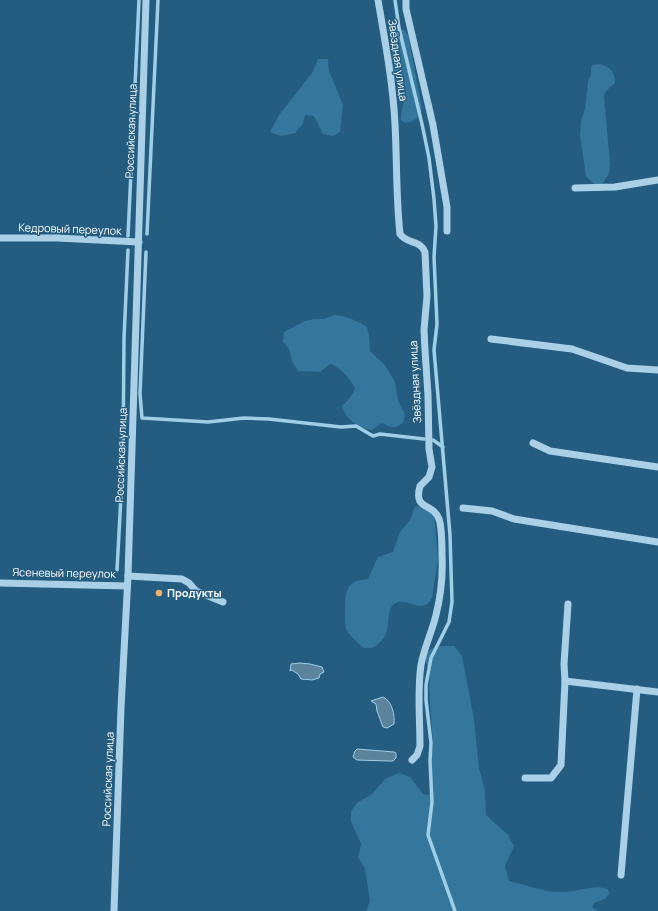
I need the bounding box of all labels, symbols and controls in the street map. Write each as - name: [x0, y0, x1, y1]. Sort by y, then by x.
- street label: Звёздная улица: [385, 18, 412, 102]
- street label: Российская улица: [121, 83, 140, 179]
- street label: Кедровый переулок: [18, 219, 122, 238]
- street label: Звёздная улица: [405, 340, 424, 424]
- street label: Российская улица: [111, 407, 130, 503]
- street label: Ясеневый переулок: [12, 564, 116, 581]
- place label: Продукты: [167, 585, 222, 600]
- marker: Продукты: [154, 588, 164, 598]
- street label: Российская улица: [98, 731, 117, 827]

